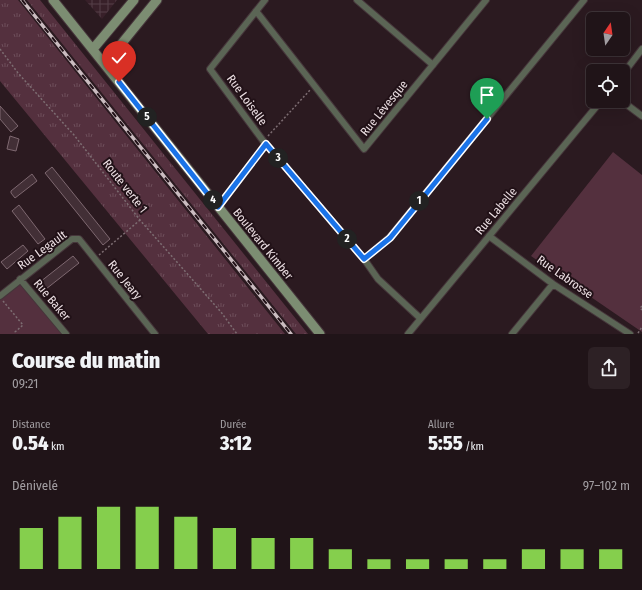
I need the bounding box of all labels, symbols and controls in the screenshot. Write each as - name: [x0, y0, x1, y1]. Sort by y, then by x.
- north arrow: [586, 12, 630, 56]
- map controls: [586, 12, 630, 108]
- pin: [102, 41, 136, 82]
- icon: check: [108, 47, 130, 69]
- button: locate: [586, 64, 630, 108]
- street label: Rue Loiselle: [224, 72, 270, 128]
- street label: Rue Lévesque: [357, 77, 411, 139]
- pin: [470, 78, 504, 119]
- icon: arrive: [476, 84, 498, 106]
- pin: 5: [137, 107, 157, 127]
- text: 5: [144, 110, 150, 123]
- pin: 3: [268, 148, 288, 168]
- text: 3: [275, 151, 281, 164]
- street label: Route verte 1: [100, 156, 150, 216]
- street label: Rue Labelle: [472, 185, 520, 237]
- pin: 4: [203, 190, 223, 210]
- pin: 1: [409, 191, 429, 211]
- text: 4: [210, 193, 216, 206]
- text: 1: [417, 194, 421, 207]
- street label: Boulevard Kimber: [230, 206, 296, 283]
- street label: Rue Legault: [15, 227, 69, 272]
- pin: 2: [337, 229, 357, 249]
- text: 2: [344, 232, 350, 245]
- street label: Rue Labrosse: [534, 253, 596, 301]
- street label: Rue Jeary: [105, 258, 145, 303]
- street label: Rue Baker: [31, 276, 74, 324]
- text: Course du matin: [12, 347, 160, 374]
- button: share: [588, 347, 630, 389]
- text: 09:21: [12, 376, 38, 391]
- text: Distance: [12, 418, 51, 431]
- text: Durée: [220, 418, 247, 431]
- text: Allure: [428, 418, 454, 431]
- text: 0.54: [12, 431, 48, 455]
- text: 3:12: [220, 431, 252, 455]
- text: 5:55: [428, 431, 463, 455]
- text: km: [48, 440, 65, 453]
- text: /km: [463, 440, 484, 453]
- text: Dénivelé: [12, 478, 58, 493]
- text: 97–102 m: [583, 478, 630, 493]

